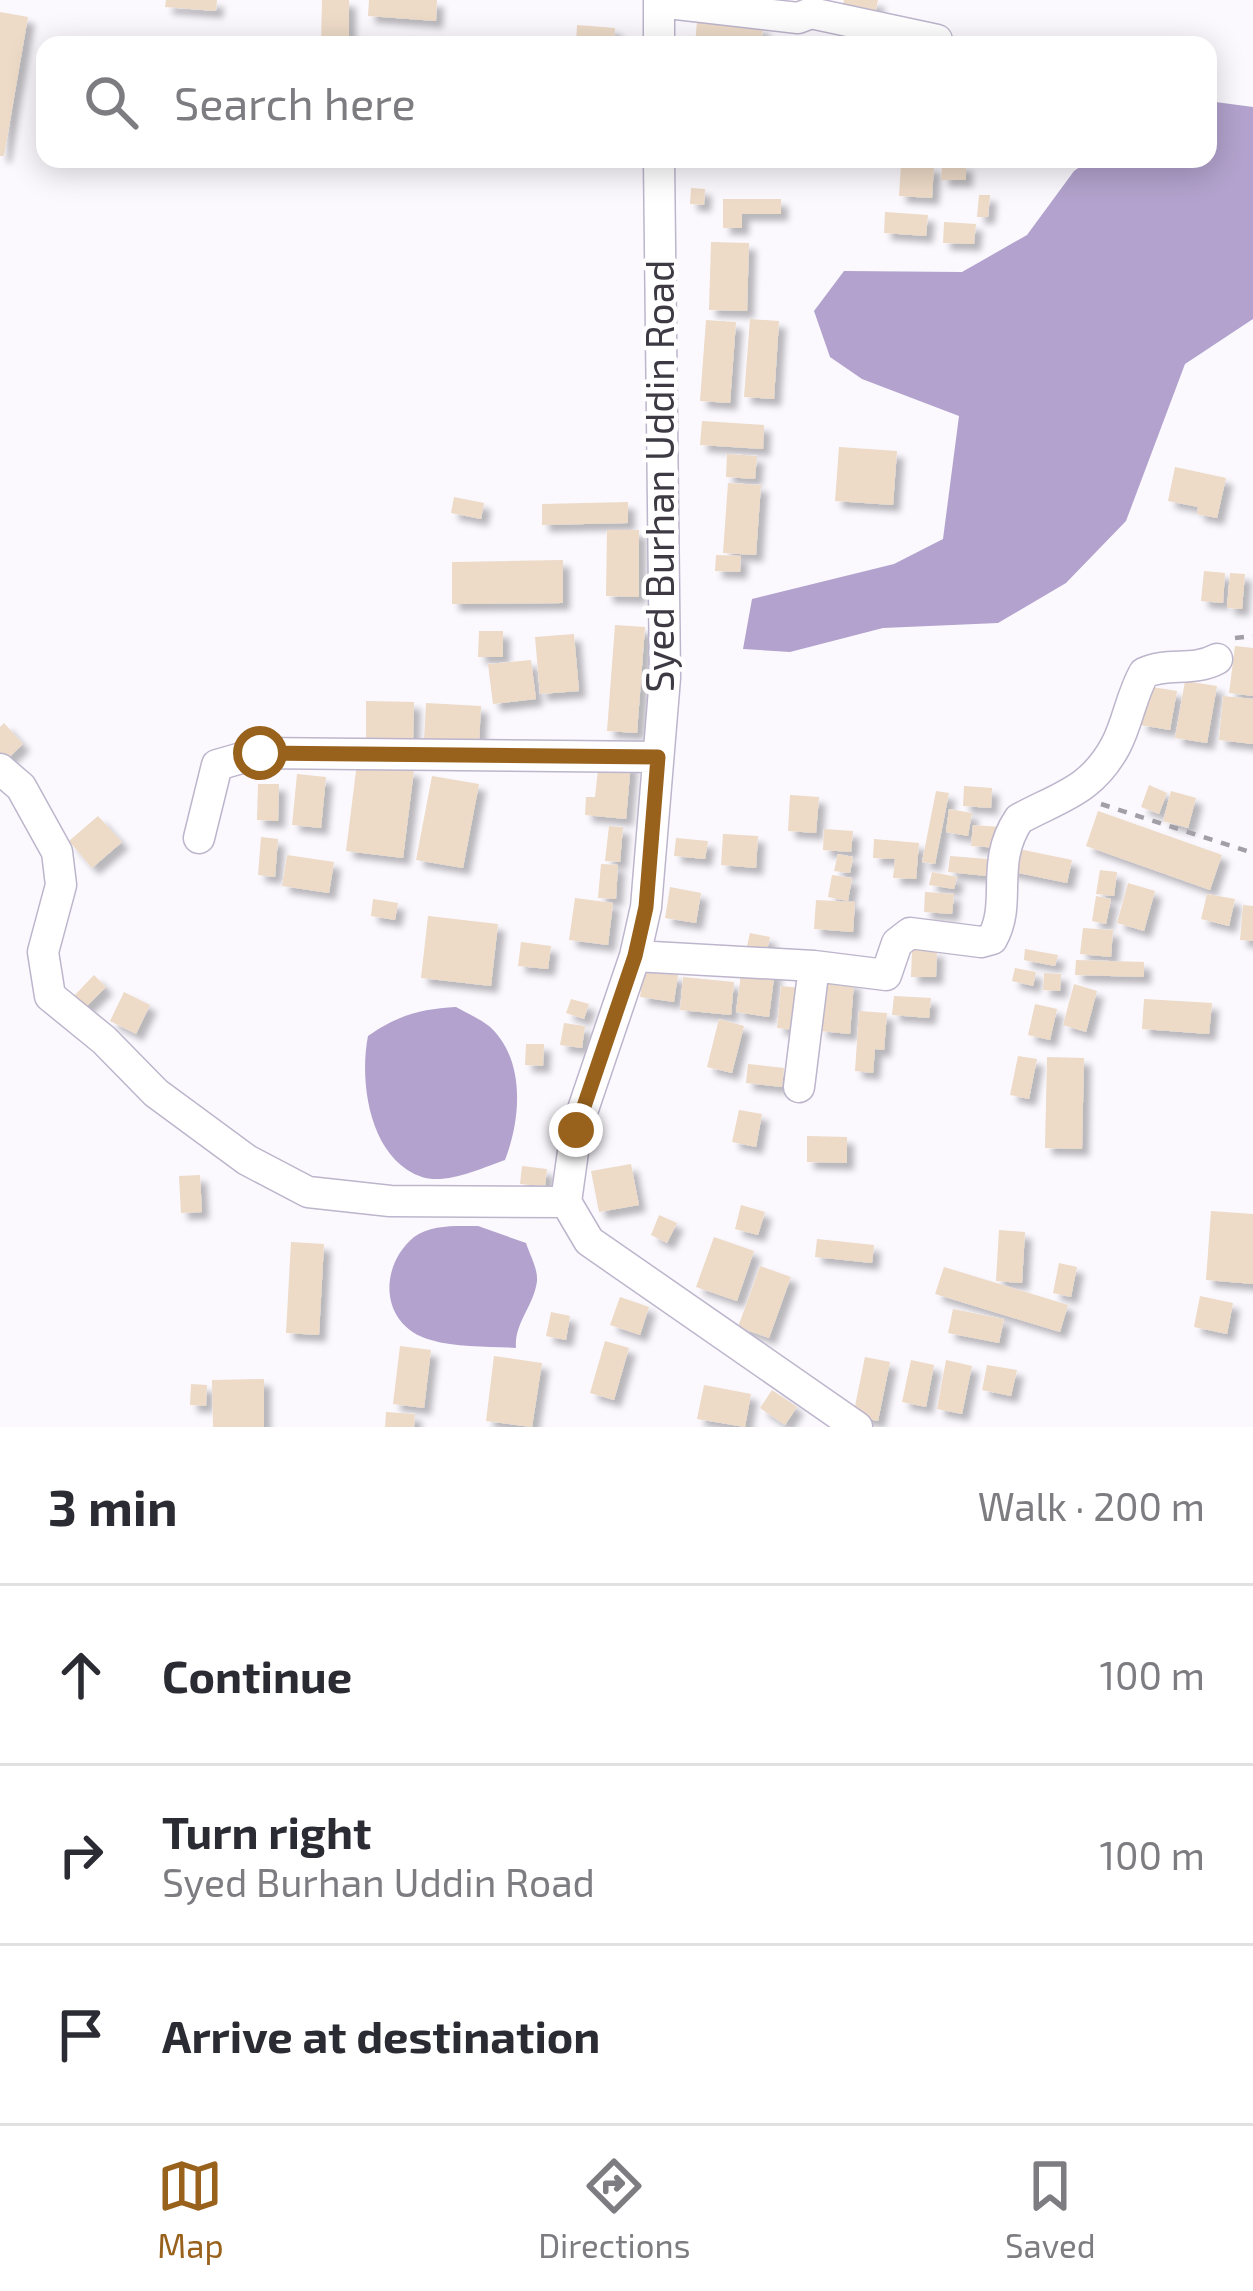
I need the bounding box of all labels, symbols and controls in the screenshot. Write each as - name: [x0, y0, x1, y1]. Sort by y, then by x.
- search box: [36, 36, 1217, 168]
- icon: search: [78, 69, 144, 135]
- text: Search here: [174, 75, 416, 129]
- street label: Syed Burhan Uddin Road: [635, 260, 682, 692]
- route start: [233, 726, 287, 780]
- route end: [549, 1103, 603, 1157]
- text: 3 min: [48, 1475, 178, 1536]
- text: Walk · 200 m: [978, 1482, 1205, 1529]
- icon: ahead: [48, 1642, 114, 1708]
- text: Continue: [162, 1648, 352, 1702]
- text: 100 m: [1100, 1651, 1205, 1698]
- text: Turn right: [162, 1804, 371, 1858]
- icon: right: [48, 1822, 114, 1888]
- text: 100 m: [1100, 1831, 1205, 1878]
- text: Syed Burhan Uddin Road: [162, 1858, 595, 1905]
- icon: arrive: [48, 2002, 114, 2068]
- text: Arrive at destination: [162, 2008, 600, 2062]
- tab: Map: [157, 2153, 224, 2265]
- tab: Directions: [538, 2153, 690, 2265]
- tab: Saved: [1005, 2153, 1096, 2265]

